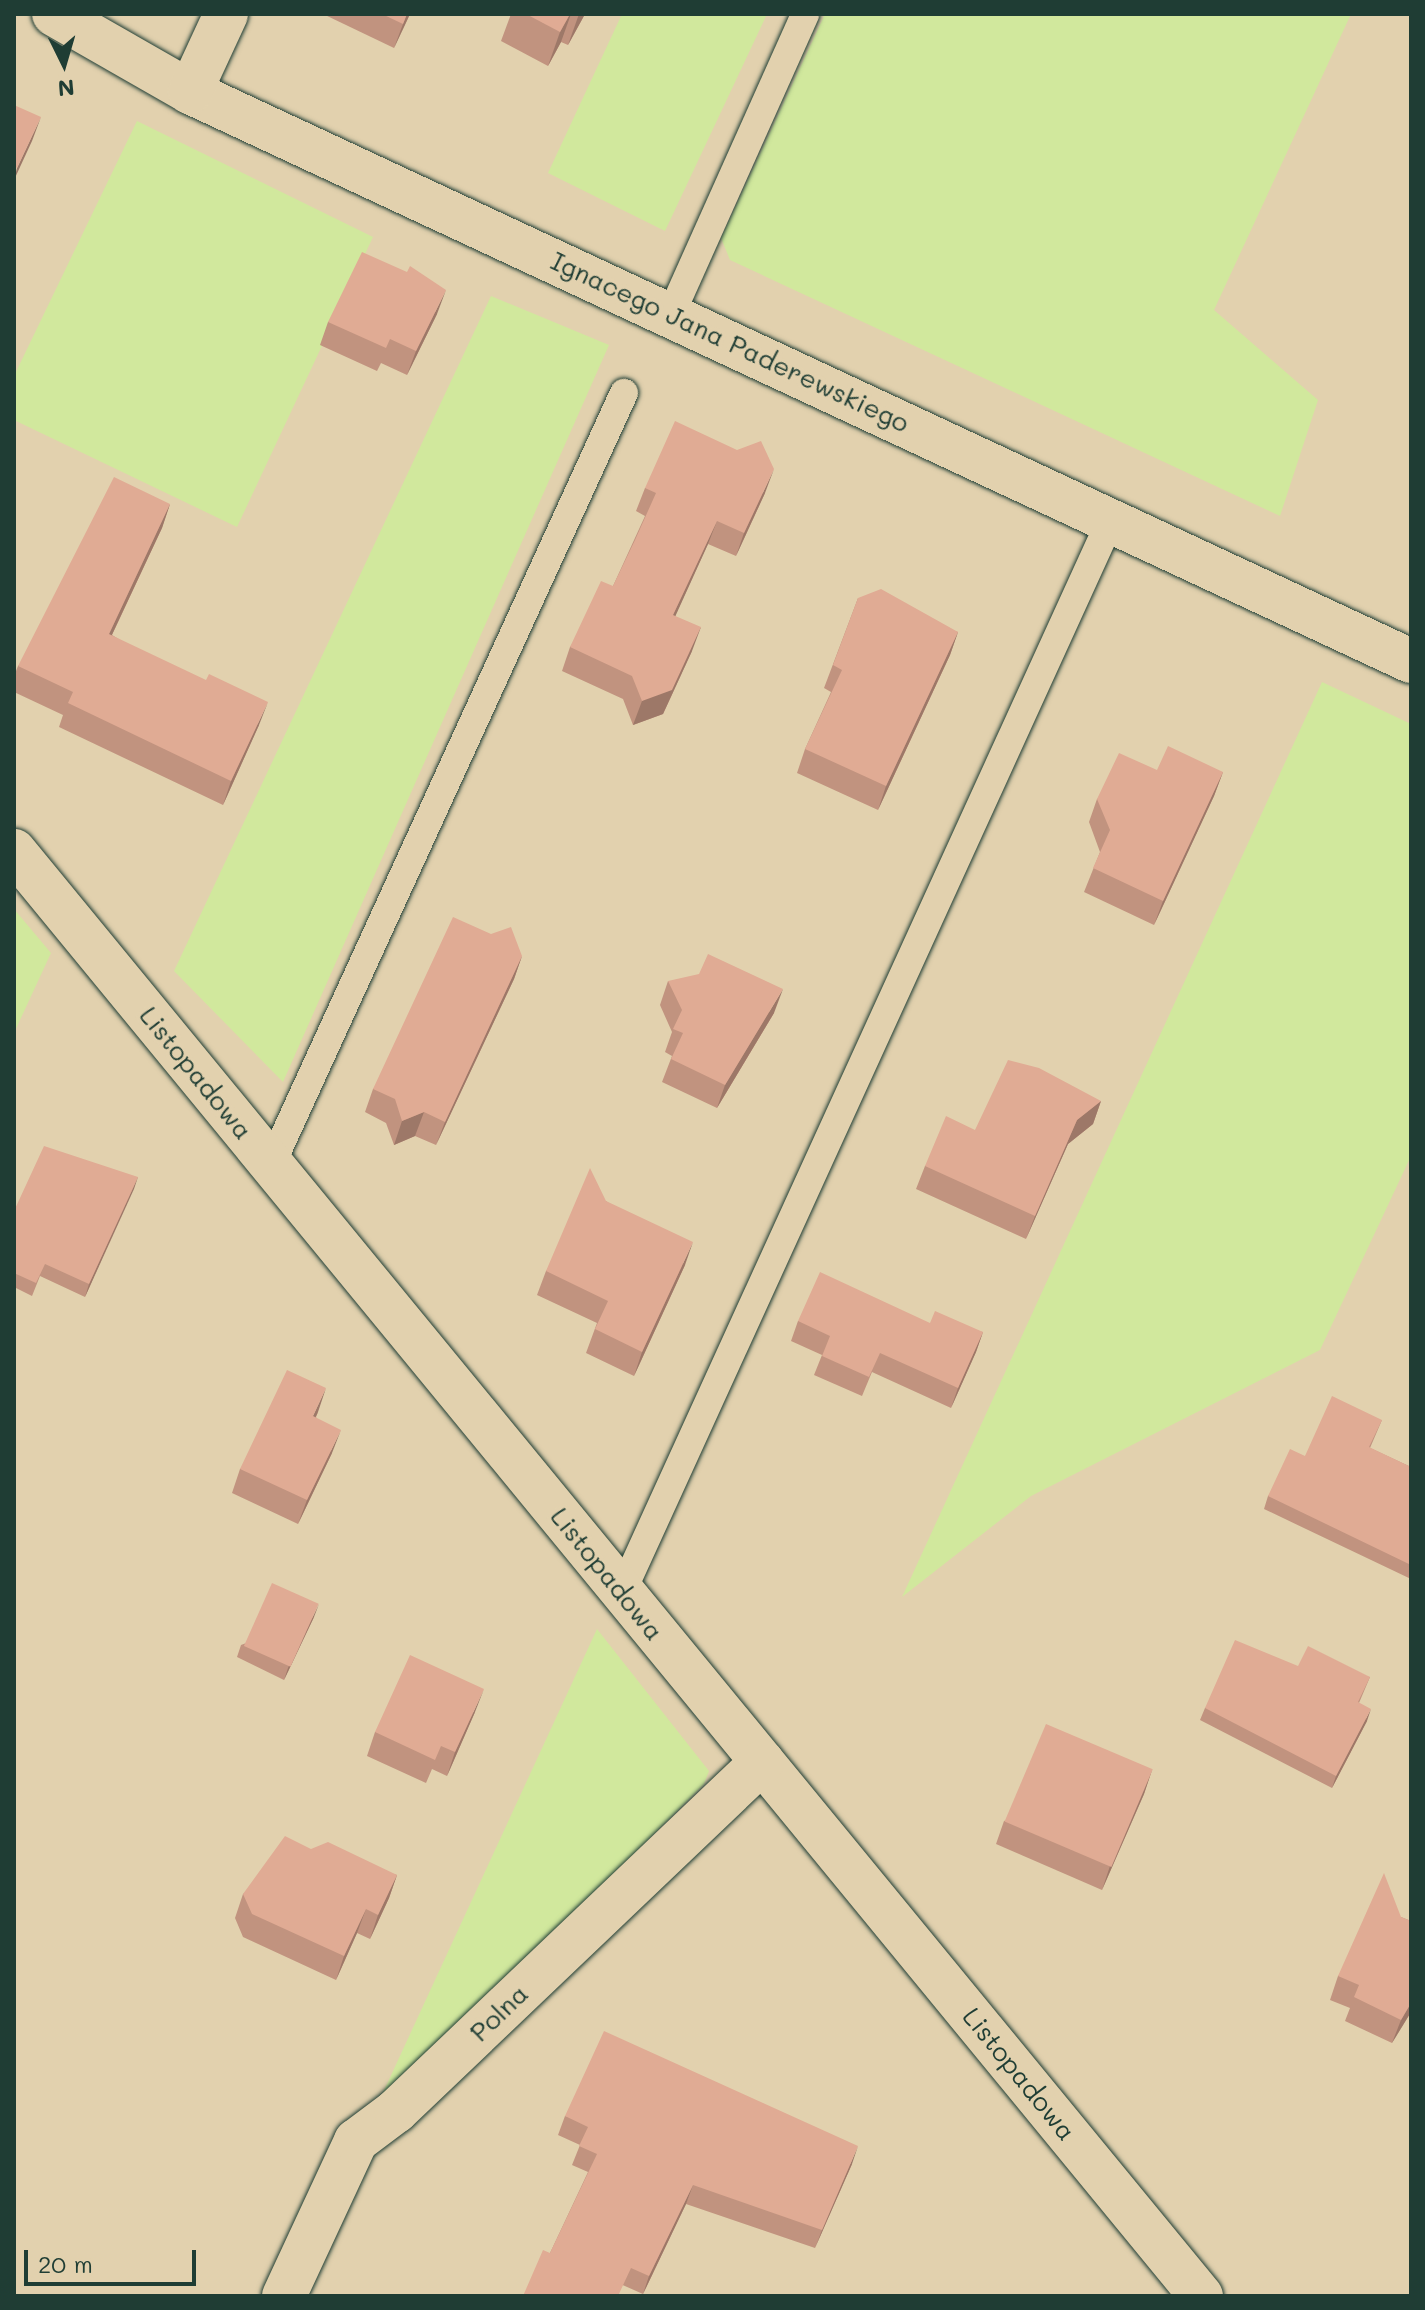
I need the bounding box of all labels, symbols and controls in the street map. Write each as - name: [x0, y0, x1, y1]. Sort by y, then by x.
- north arrow: [24, 24, 104, 104]
- text: N: [57, 73, 76, 104]
- street label: Ignacego Jana Paderewskiego: [546, 245, 914, 439]
- street label: Listopadowa: [133, 1000, 259, 1146]
- street label: Listopadowa: [544, 1501, 670, 1647]
- street label: Polna: [464, 1978, 534, 2048]
- street label: Listopadowa: [956, 2001, 1082, 2147]
- scale bar: [28, 2234, 200, 2284]
- text: 20 m: [38, 2248, 93, 2279]

